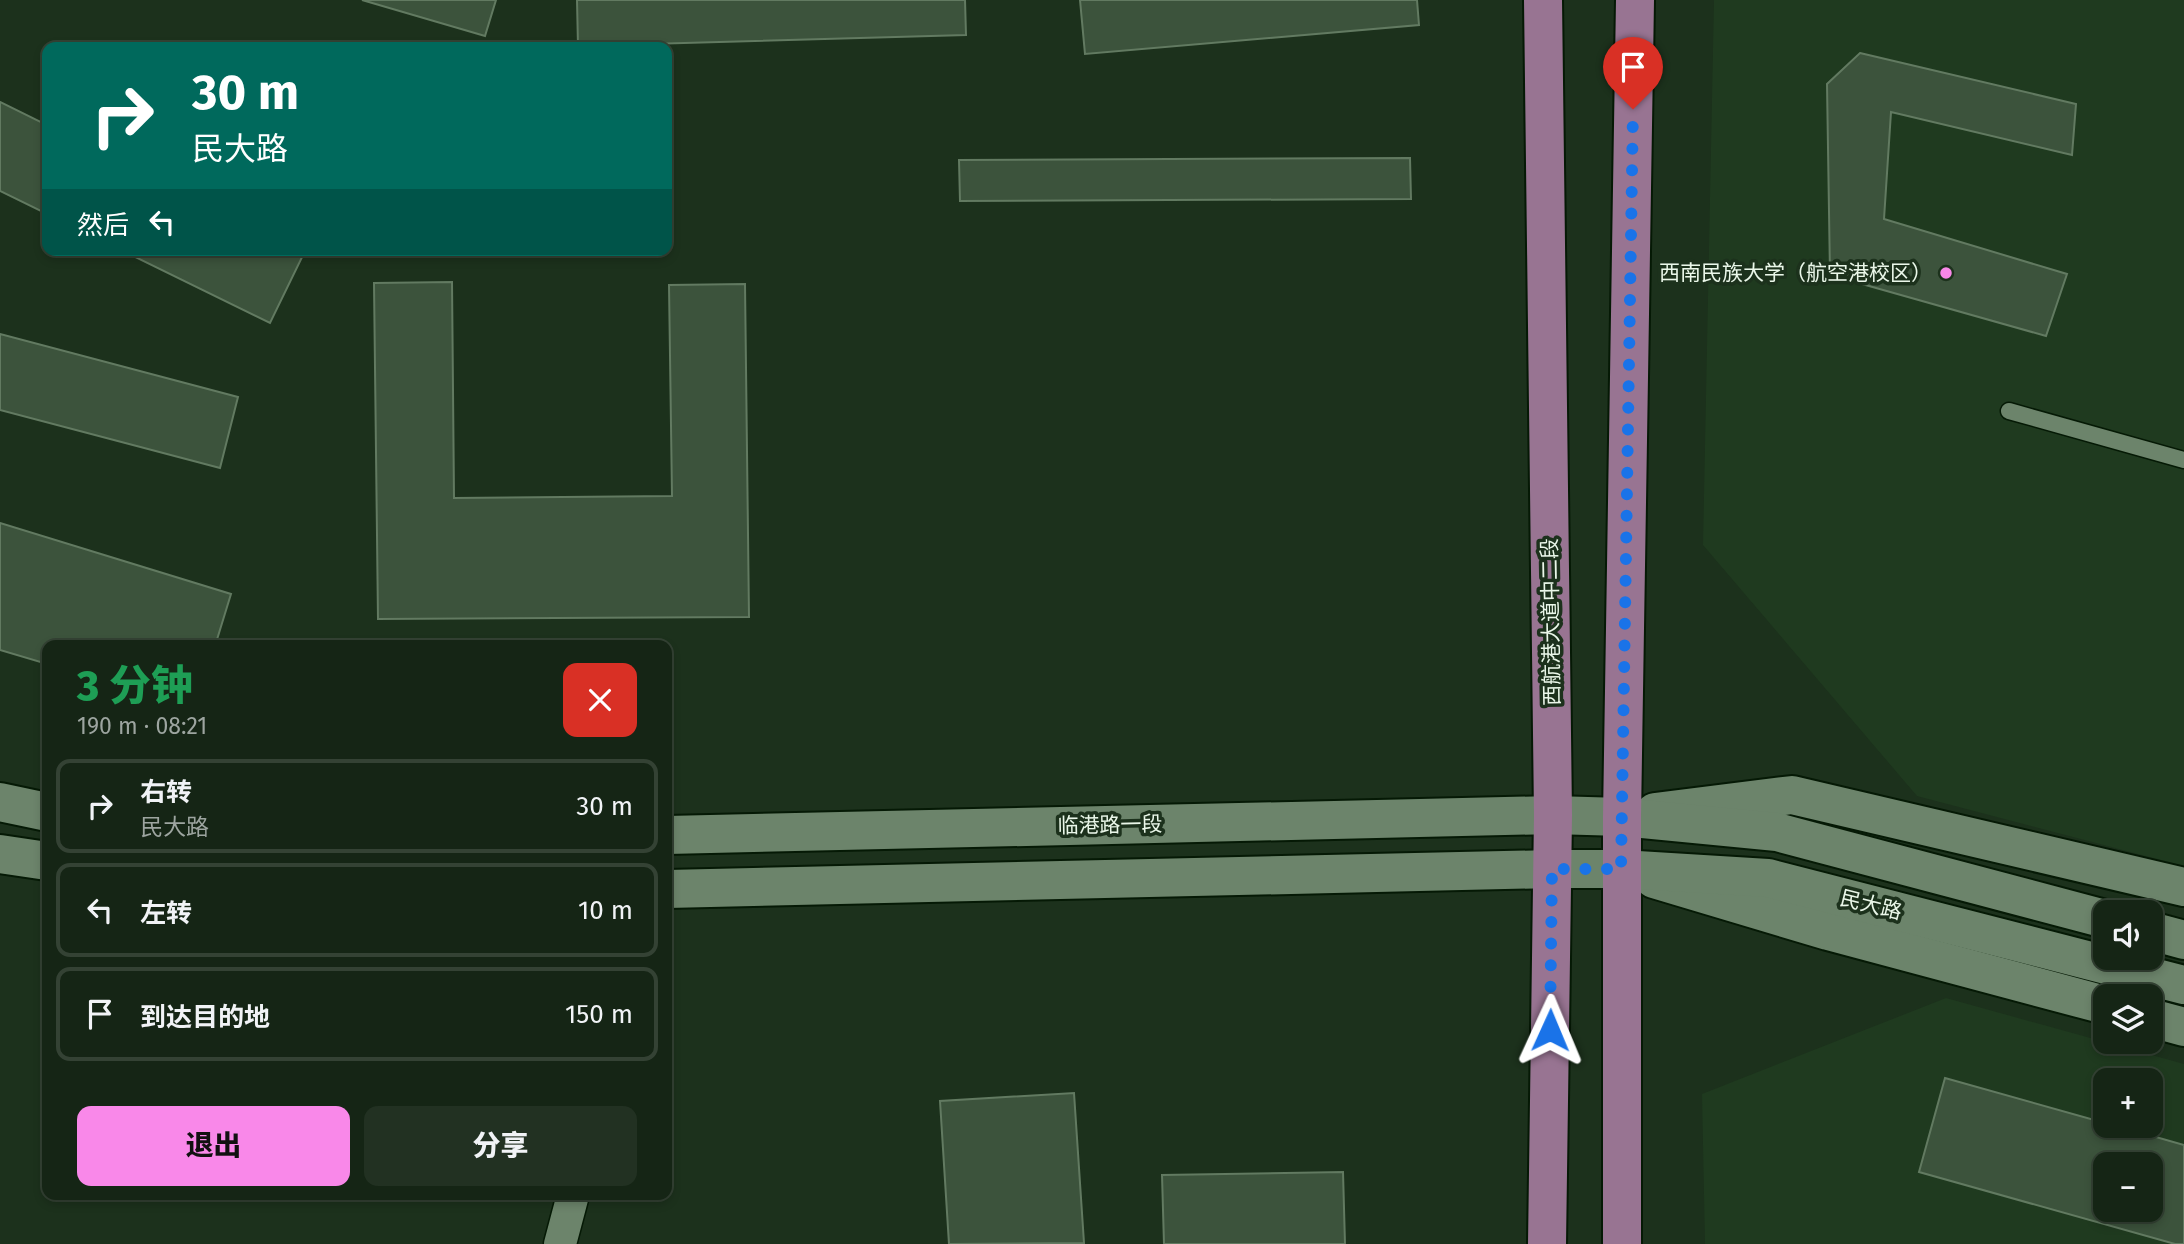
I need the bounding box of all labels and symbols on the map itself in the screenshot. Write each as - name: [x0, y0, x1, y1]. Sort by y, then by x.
- pin: [1603, 37, 1663, 109]
- place label: 西南民族大学（航空港校区）: [1659, 260, 1932, 286]
- marker: 西南民族大学（航空港校区）: [1938, 265, 1954, 281]
- street label: 西航港大道中二段: [1537, 538, 1565, 706]
- street label: 临港路一段: [1057, 811, 1163, 839]
- street label: 民大路: [1837, 885, 1905, 925]
- position arrow: [1513, 993, 1587, 1067]

